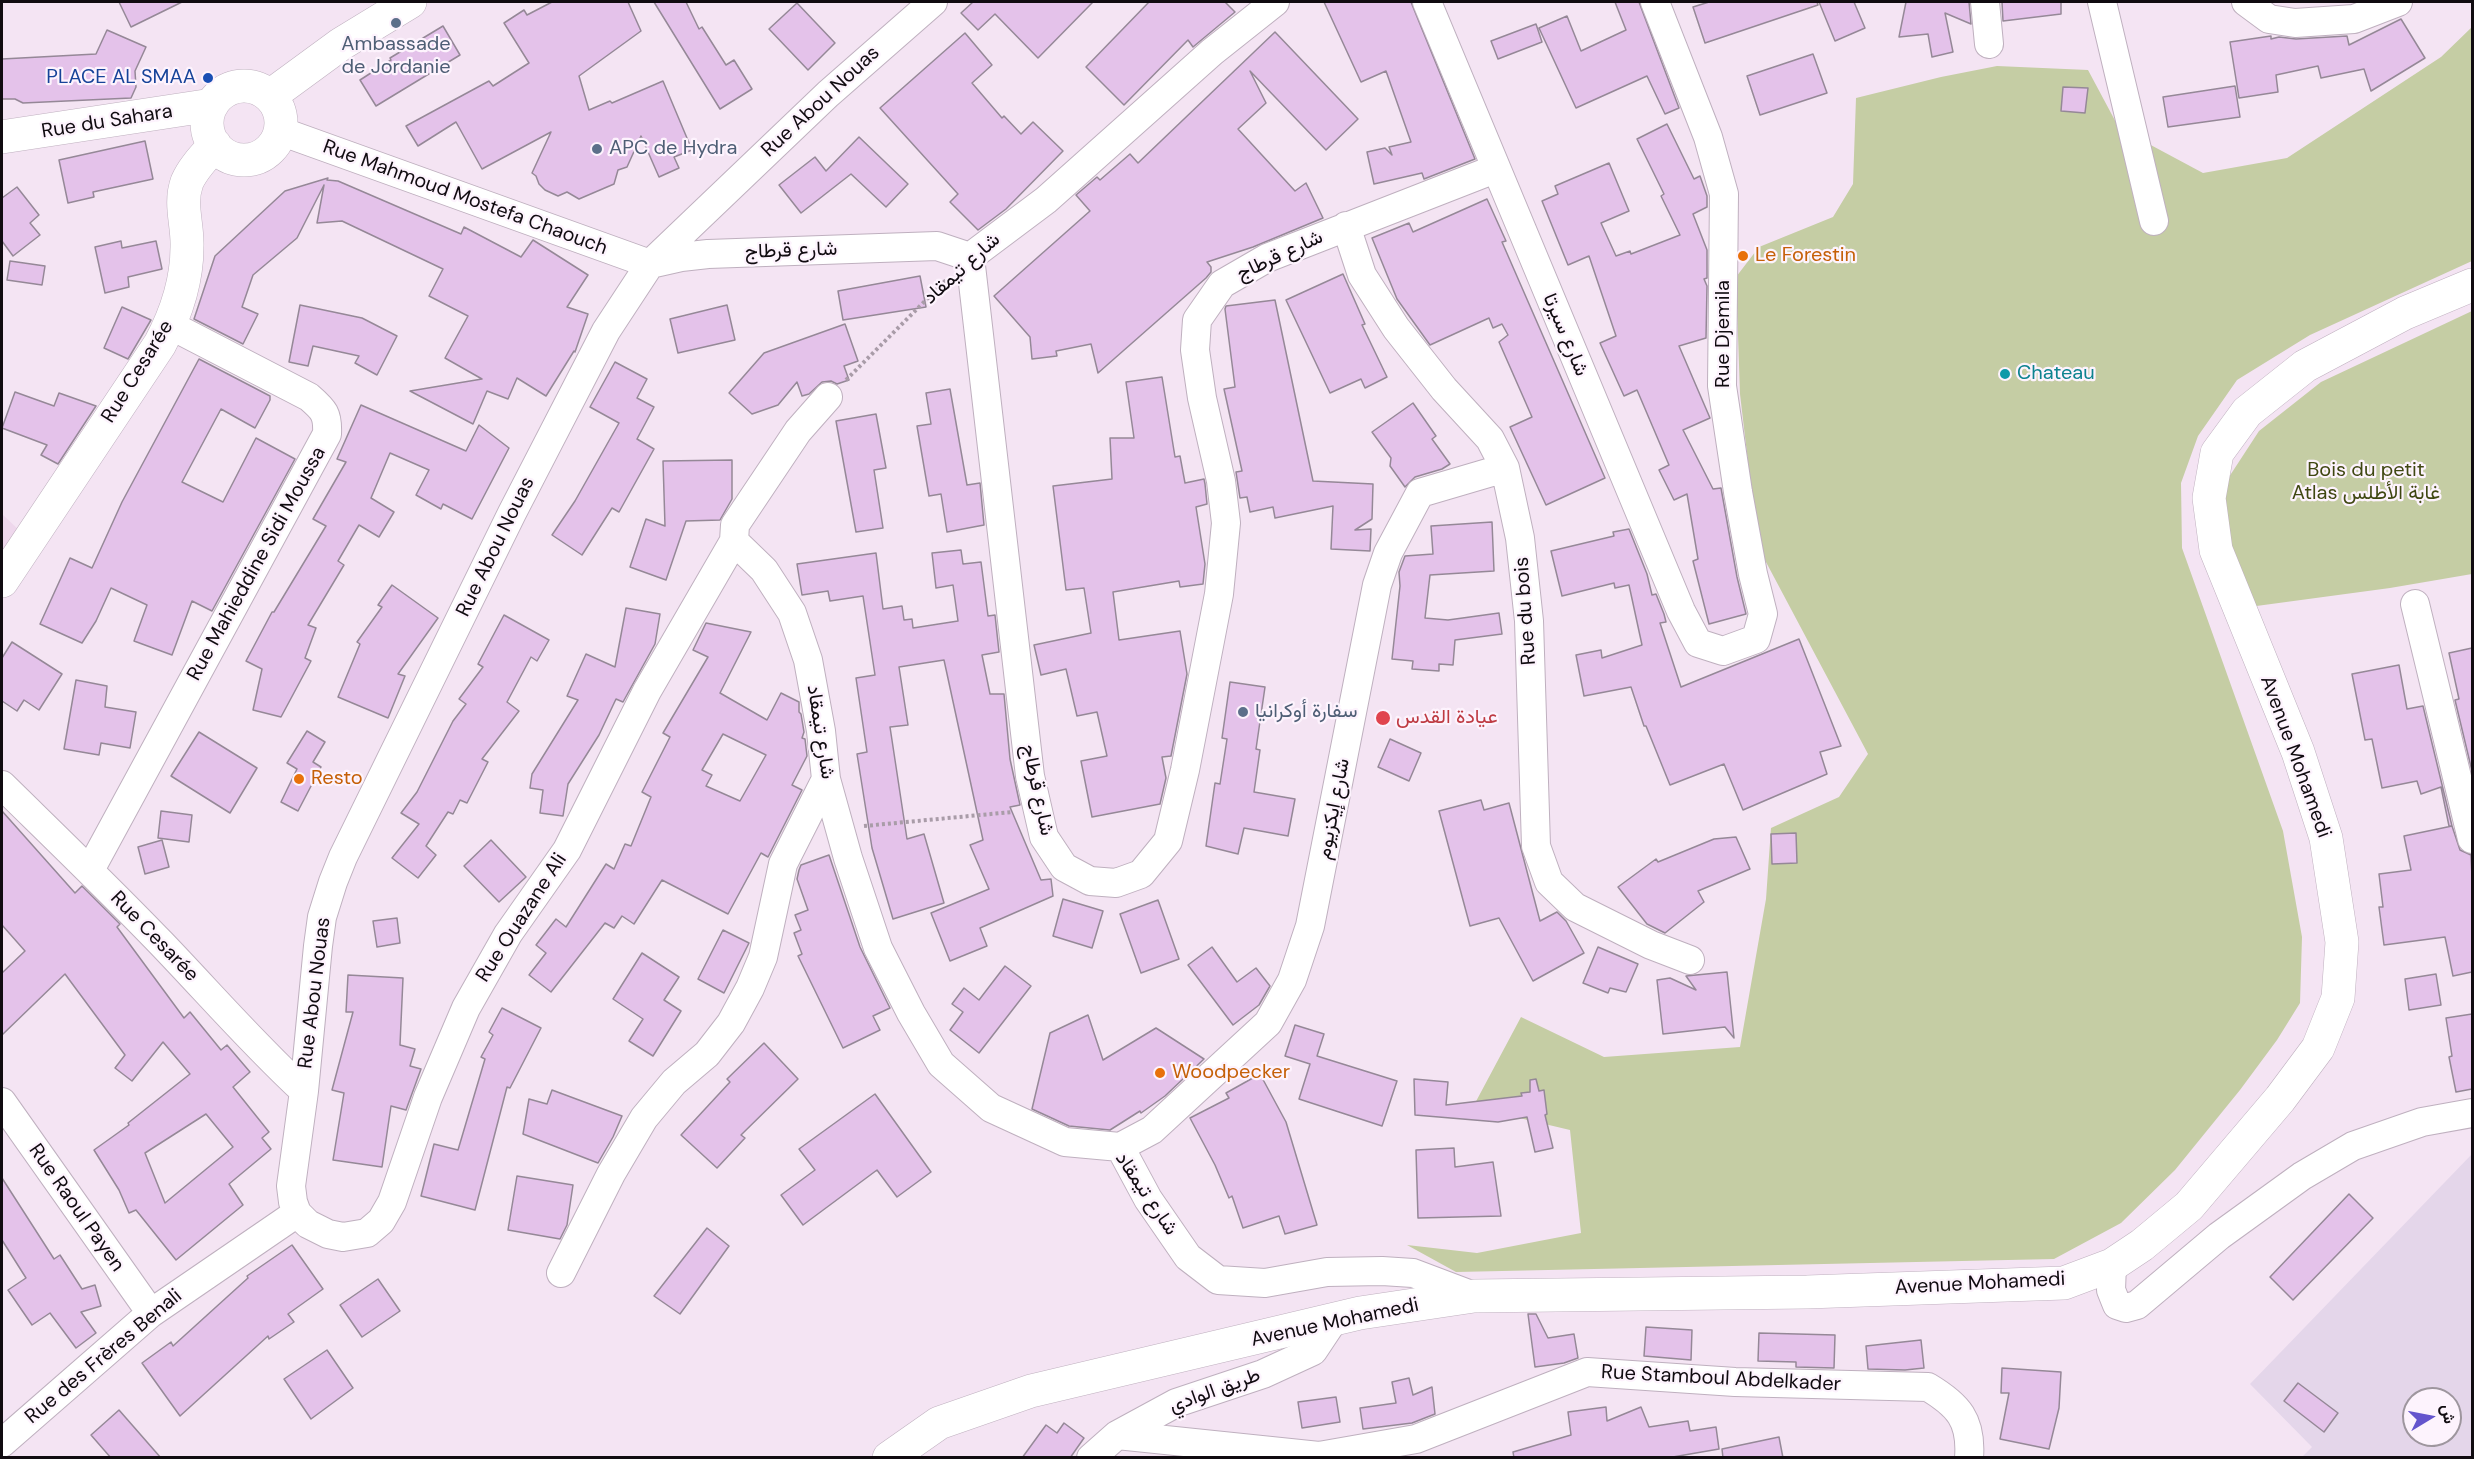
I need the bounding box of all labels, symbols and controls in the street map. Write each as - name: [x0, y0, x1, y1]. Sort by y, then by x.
- marker: Ambassade de Jordanie: [389, 16, 403, 30]
- place label: Ambassade de Jordanie: [341, 33, 451, 80]
- street label: Rue Abou Nouas: [757, 41, 885, 163]
- place label: PLACE AL SMAA: [46, 66, 196, 90]
- marker: PLACE AL SMAA: [201, 71, 215, 85]
- street label: Rue du Sahara: [40, 100, 174, 144]
- street label: Rue Mahmoud Mostefa Chaouch: [319, 135, 611, 261]
- place label: APC de Hydra: [609, 137, 737, 161]
- marker: APC de Hydra: [590, 142, 604, 156]
- street label: شارع قرطاج: [1233, 226, 1327, 286]
- street label: شارع تيمقاد: [919, 228, 1005, 310]
- street label: شارع قرطاج: [744, 237, 838, 265]
- place label: Le Forestin: [1755, 244, 1856, 268]
- marker: Le Forestin: [1736, 249, 1750, 263]
- street label: Rue Djemila: [1712, 280, 1736, 388]
- street label: شارع سيرتا: [1537, 290, 1593, 380]
- street label: Rue Cesarée: [97, 316, 179, 428]
- place label: Chateau: [2017, 362, 2095, 386]
- marker: Chateau: [1998, 367, 2012, 381]
- street label: Rue Mahieddine Sidi Moussa: [183, 443, 331, 685]
- park label: Bois du petit Atlas غابة الأطلس: [2292, 459, 2440, 506]
- street label: Rue Abou Nouas: [452, 473, 540, 621]
- street label: Rue du bois: [1510, 556, 1542, 666]
- street label: Avenue Mohamedi: [2255, 673, 2335, 841]
- street label: شارع تيمقاد: [801, 683, 839, 781]
- place label: سفارة أوكرانيا: [1255, 700, 1357, 724]
- marker: سفارة أوكرانيا: [1236, 705, 1250, 719]
- place label: عيادة القدس: [1396, 706, 1498, 730]
- marker: عيادة القدس: [1374, 709, 1392, 727]
- street label: شارع قرطاج: [1016, 742, 1058, 838]
- street label: شارع إيكزيوم: [1312, 756, 1356, 862]
- place label: Resto: [311, 767, 363, 791]
- marker: Resto: [292, 772, 306, 786]
- street label: Rue Ouazane Ali: [471, 849, 573, 987]
- street label: Rue Cesarée: [105, 887, 203, 987]
- street label: Rue Abou Nouas: [294, 916, 336, 1070]
- place label: Woodpecker: [1172, 1061, 1290, 1085]
- marker: Woodpecker: [1153, 1066, 1167, 1080]
- street label: Rue Raoul Payen: [23, 1140, 129, 1276]
- street label: شارع تيمقاد: [1109, 1148, 1183, 1240]
- street label: Avenue Mohamedi: [1894, 1268, 2066, 1300]
- street label: Rue des Frères Benali: [21, 1284, 187, 1430]
- street label: Avenue Mohamedi: [1249, 1294, 1421, 1352]
- street label: Rue Stamboul Abdelkader: [1600, 1361, 1842, 1397]
- street label: طريق الوادي: [1166, 1363, 1264, 1419]
- north arrow: [2402, 1387, 2462, 1447]
- text: ش: [2436, 1403, 2460, 1425]

